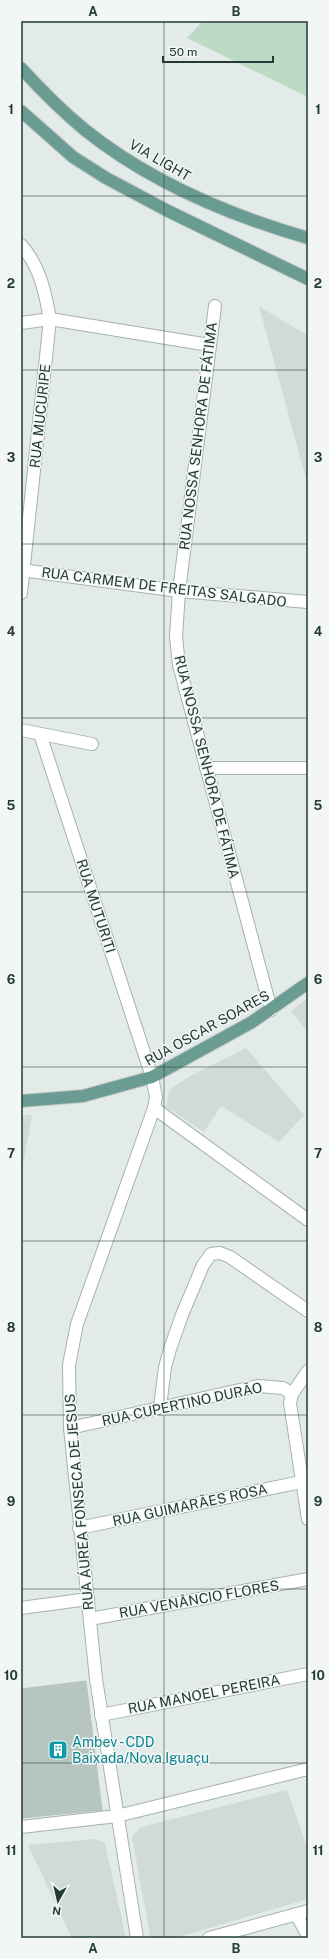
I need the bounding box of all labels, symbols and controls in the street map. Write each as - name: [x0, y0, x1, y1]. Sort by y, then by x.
- text: A: [88, 4, 98, 19]
- text: B: [232, 4, 241, 19]
- scale bar: [163, 38, 273, 64]
- text: 50 m: [169, 45, 197, 59]
- text: 1: [8, 102, 14, 117]
- text: 1: [315, 102, 321, 117]
- street label: VIA LIGHT: [127, 136, 193, 184]
- text: 2: [7, 276, 15, 291]
- text: 2: [314, 276, 322, 291]
- street label: RUA NOSSA SENHORA DE FÁTIMA: [175, 321, 220, 551]
- street label: RUA MUCURIPE: [27, 363, 53, 469]
- text: 3: [7, 450, 16, 465]
- text: 3: [314, 450, 323, 465]
- street label: RUA CARMEM DE FREITAS SALGADO: [41, 564, 287, 610]
- text: 4: [7, 624, 16, 639]
- text: 4: [314, 624, 323, 639]
- street label: RUA NOSSA SENHORA DE FÁTIMA: [171, 653, 244, 880]
- text: 5: [7, 798, 16, 813]
- text: 5: [314, 798, 323, 813]
- street label: RUA MUTURITI: [73, 857, 119, 955]
- text: 6: [7, 972, 16, 987]
- text: 6: [314, 972, 323, 987]
- street label: RUA OSCAR SOARES: [142, 987, 272, 1069]
- text: 7: [7, 1146, 15, 1161]
- text: 7: [314, 1146, 322, 1161]
- text: 8: [7, 1320, 16, 1335]
- text: 8: [314, 1320, 323, 1335]
- street label: RUA CUPERTINO DURÃO: [100, 1378, 264, 1429]
- street label: RUA ÁUREA FONSECA DE JESUS: [61, 1393, 96, 1611]
- street label: RUA GUIMARÃES ROSA: [111, 1480, 269, 1529]
- text: 9: [7, 1494, 15, 1509]
- text: 9: [314, 1494, 322, 1509]
- street label: RUA VENÂNCIO FLORES: [118, 1576, 280, 1621]
- text: 10: [4, 1668, 18, 1683]
- text: 10: [311, 1668, 325, 1683]
- street label: RUA MANOEL PEREIRA: [127, 1671, 281, 1717]
- place label: Ambev - CDD Baixada/Nova Iguaçu: [72, 1734, 209, 1766]
- building icon: Ambev - CDD Baixada/Nova Iguaçu: [47, 1739, 69, 1761]
- text: 11: [5, 1843, 17, 1858]
- text: 11: [312, 1843, 324, 1858]
- north arrow: [38, 1881, 78, 1921]
- text: N: [52, 1904, 62, 1917]
- text: A: [88, 1941, 98, 1956]
- text: B: [232, 1941, 241, 1956]

